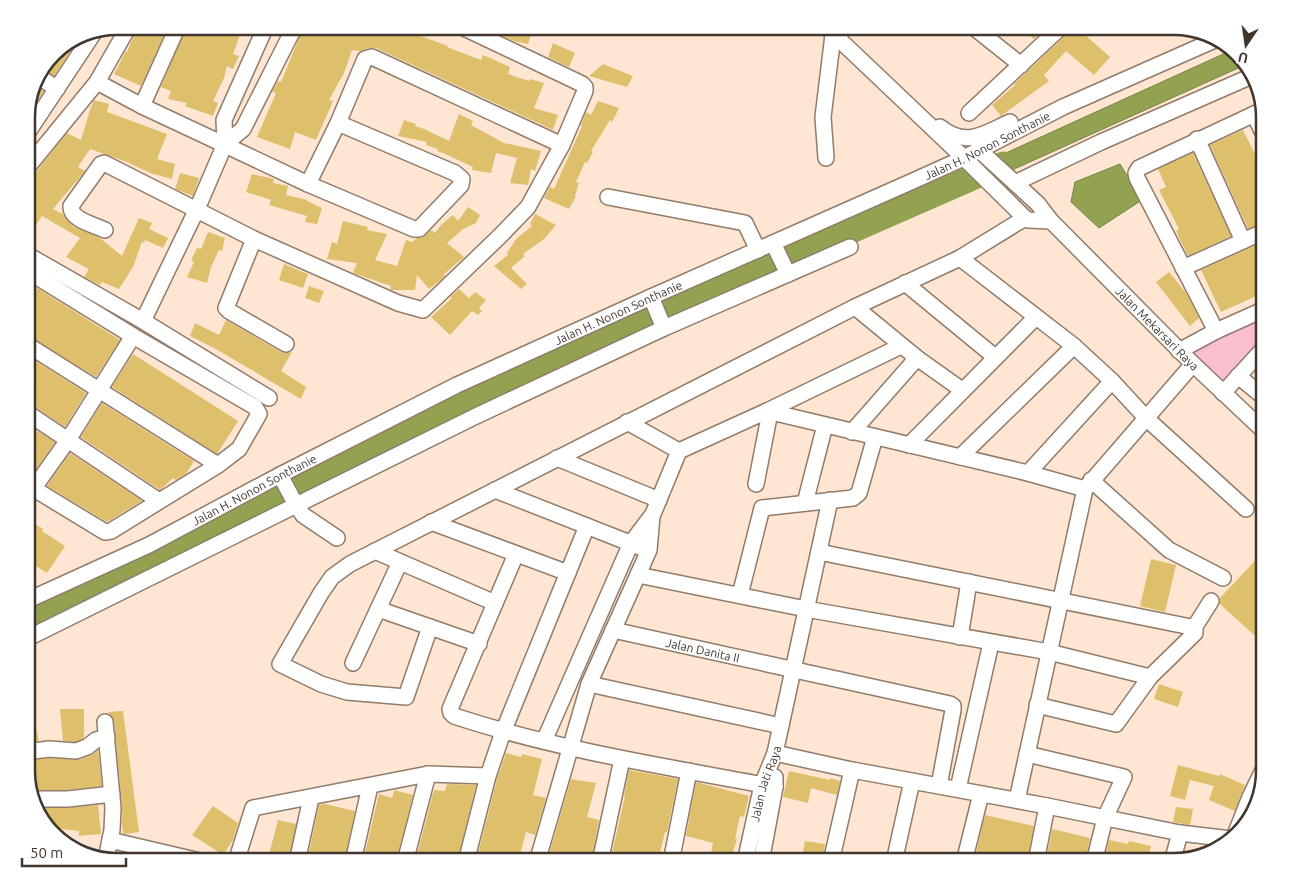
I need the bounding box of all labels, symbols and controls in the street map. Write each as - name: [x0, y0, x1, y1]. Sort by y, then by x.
- north arrow: [1221, 20, 1271, 70]
- text: U: [1236, 49, 1250, 67]
- street label: Jalan H. Nonon Sonthanie: [922, 108, 1052, 182]
- street label: Jalan H. Nonon Sonthanie: [552, 278, 684, 347]
- street label: Jalan Mekarsari Raya: [1113, 284, 1202, 373]
- street label: Jalan H. Nonon Sonthanie: [190, 451, 318, 527]
- street label: Jalan Danita II: [665, 635, 741, 664]
- street label: Jalan Jati Raya: [748, 745, 783, 823]
- scale bar: [22, 836, 126, 868]
- text: 50 m: [30, 844, 63, 861]

